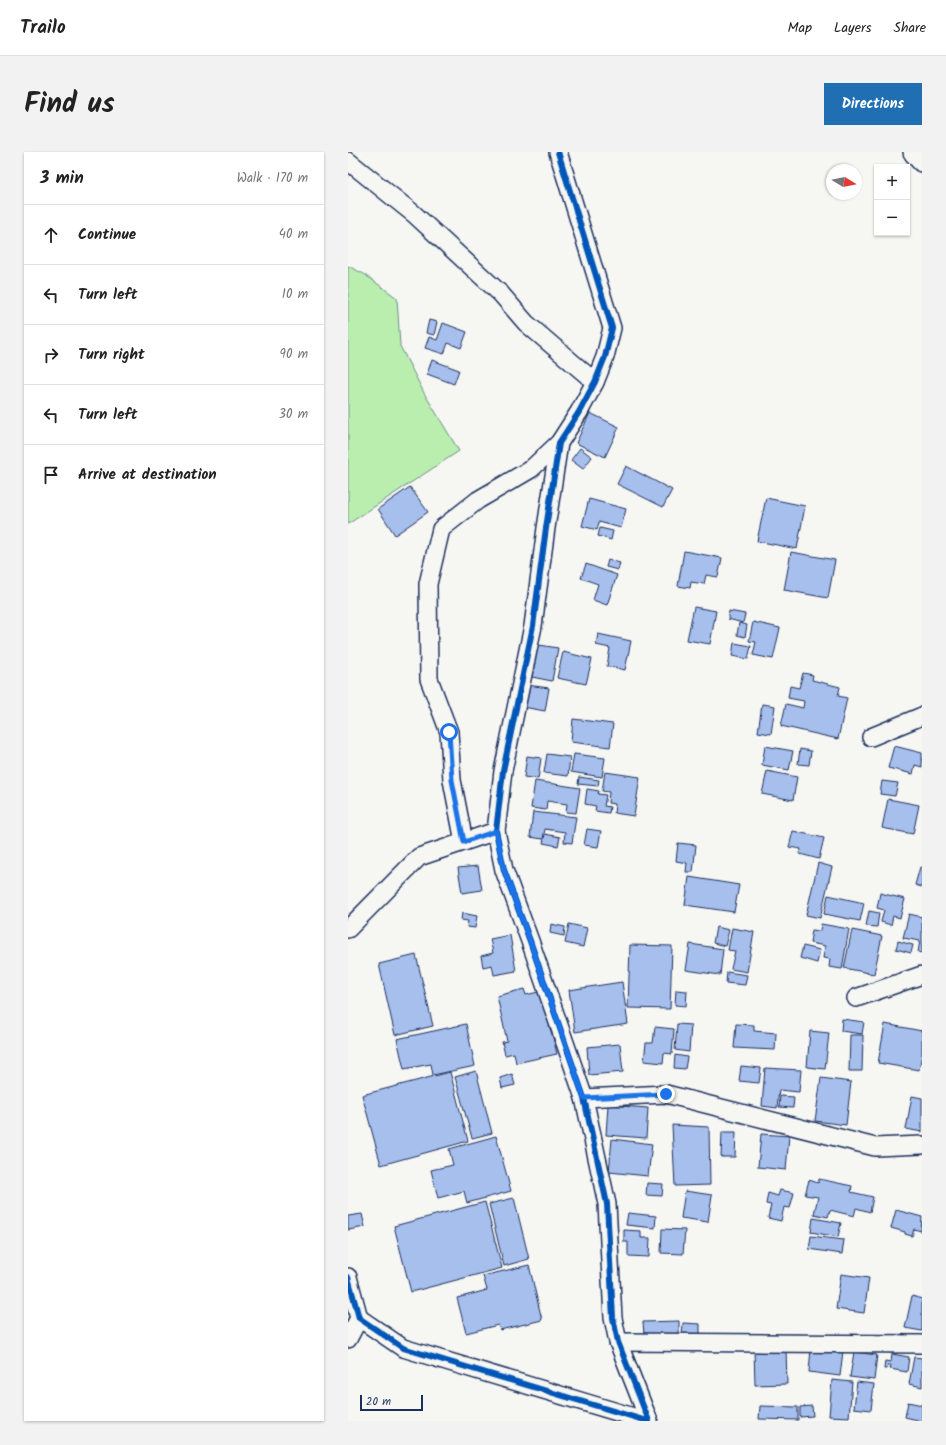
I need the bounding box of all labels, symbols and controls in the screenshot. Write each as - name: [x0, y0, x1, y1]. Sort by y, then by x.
- text: Trailo: [20, 13, 66, 43]
- text: Map: [788, 17, 812, 39]
- text: Layers: [834, 17, 872, 39]
- text: Share: [894, 17, 926, 39]
- text: Find us: [24, 82, 115, 127]
- button: Directions: [824, 83, 922, 125]
- north arrow: [826, 164, 862, 200]
- map controls: [874, 164, 910, 236]
- button: +: [874, 164, 910, 200]
- text: 3 min: [40, 165, 84, 192]
- text: Walk · 170 m: [237, 168, 308, 189]
- button: −: [874, 200, 910, 236]
- text: Continue: [78, 223, 136, 247]
- icon: ahead: [40, 224, 62, 246]
- text: 40 m: [279, 224, 308, 245]
- text: Turn left: [78, 283, 138, 307]
- icon: left: [40, 284, 62, 306]
- text: 10 m: [282, 284, 308, 305]
- text: Turn right: [78, 343, 145, 367]
- icon: right: [40, 344, 62, 366]
- text: 90 m: [280, 344, 308, 365]
- text: Turn left: [78, 403, 138, 427]
- icon: left: [40, 404, 62, 426]
- text: 30 m: [279, 404, 308, 425]
- text: Arrive at destination: [78, 463, 217, 487]
- icon: arrive: [40, 464, 62, 486]
- route start: [440, 723, 458, 741]
- route end: [657, 1085, 675, 1103]
- scale bar: [360, 1393, 423, 1412]
- text: 20 m: [366, 1393, 391, 1411]

